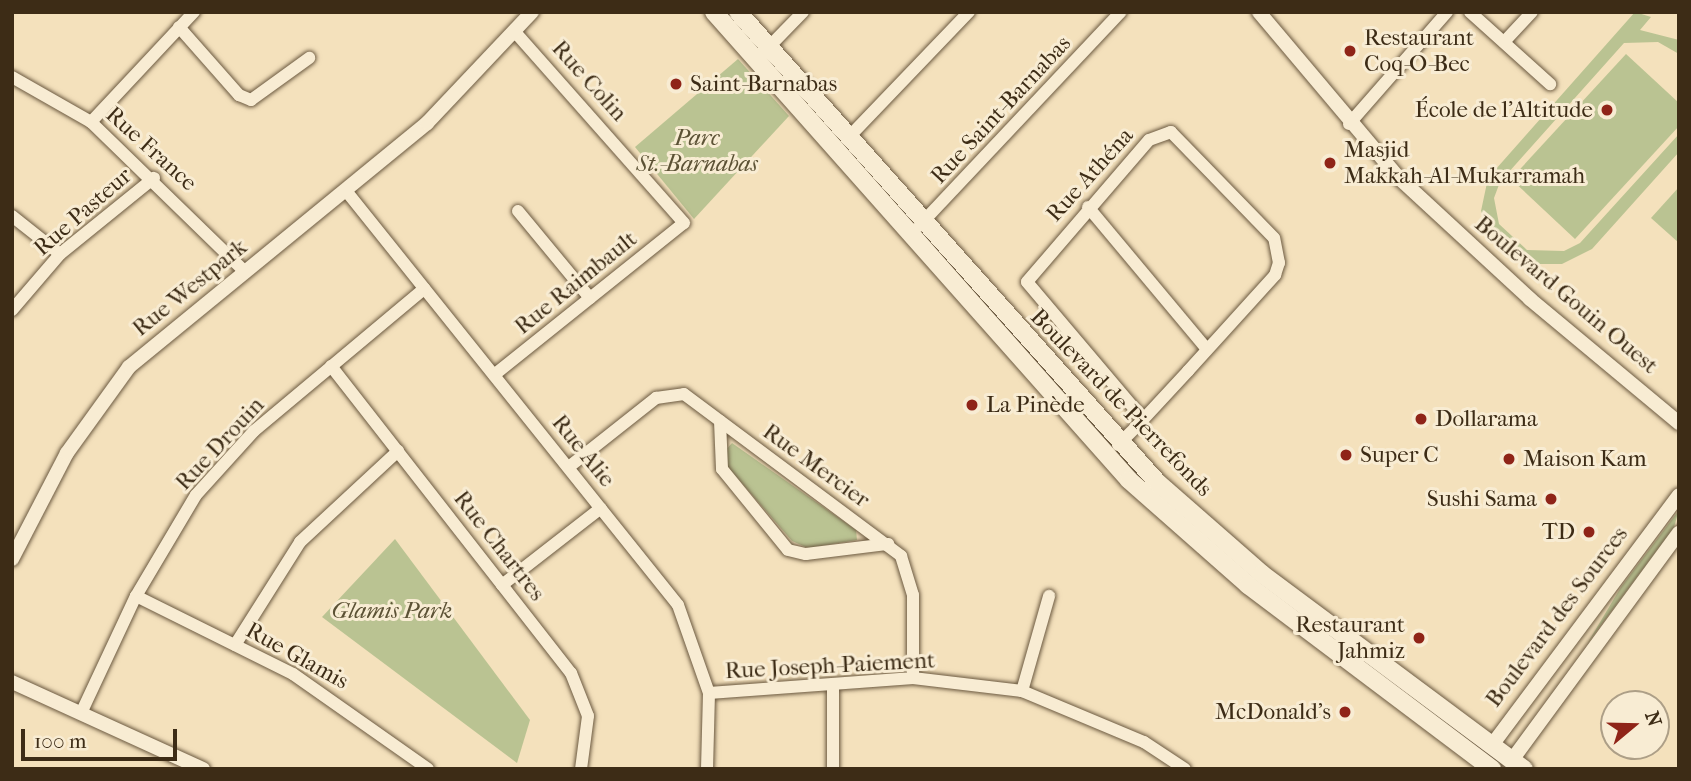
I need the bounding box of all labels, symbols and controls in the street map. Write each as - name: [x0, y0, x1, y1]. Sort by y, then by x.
- place label: Restaurant Coq-O-Bec: [1364, 24, 1474, 78]
- street label: Rue Saint-Barnabas: [925, 30, 1077, 190]
- street label: Rue Colin: [546, 35, 632, 127]
- marker: Restaurant Coq-O-Bec: [1342, 43, 1358, 59]
- place label: Saint-Barnabas: [690, 70, 837, 98]
- marker: Saint-Barnabas: [668, 76, 684, 92]
- place label: École de l'Altitude: [1415, 96, 1593, 124]
- street label: Rue France: [100, 101, 202, 197]
- marker: École de l'Altitude: [1599, 102, 1615, 118]
- street label: Rue Athéna: [1041, 122, 1139, 228]
- park label: Parc St.-Barnabas: [636, 124, 758, 178]
- place label: Masjid Makkah-Al-Mukarramah: [1344, 136, 1585, 190]
- marker: Masjid Makkah-Al-Mukarramah: [1322, 155, 1338, 171]
- street label: Rue Pasteur: [28, 162, 138, 262]
- street label: Boulevard Gouin Ouest: [1469, 210, 1663, 380]
- street label: Rue Raimbault: [509, 225, 643, 341]
- street label: Rue Westpark: [127, 233, 253, 343]
- street label: Boulevard de Pierrefonds: [1024, 303, 1218, 503]
- place label: La Pinède: [986, 391, 1085, 419]
- street label: Rue Drouin: [170, 392, 270, 496]
- marker: La Pinède: [964, 397, 980, 413]
- place label: Dollarama: [1435, 405, 1538, 433]
- street label: Rue Alie: [546, 409, 620, 493]
- marker: Dollarama: [1413, 411, 1429, 427]
- street label: Rue Mercier: [757, 418, 875, 514]
- place label: Super C: [1360, 441, 1439, 469]
- place label: Maison Kam: [1523, 445, 1647, 473]
- marker: Super C: [1338, 447, 1354, 463]
- marker: Maison Kam: [1501, 451, 1517, 467]
- street label: Rue Chartres: [447, 485, 551, 607]
- place label: Sushi Sama: [1427, 485, 1537, 513]
- marker: Sushi Sama: [1543, 491, 1559, 507]
- place label: TD: [1542, 518, 1575, 546]
- street label: Boulevard des Sources: [1480, 521, 1634, 713]
- marker: TD: [1581, 524, 1597, 540]
- park label: Glamis Park: [332, 597, 452, 625]
- place label: Restaurant Jahmiz: [1295, 611, 1405, 665]
- street label: Rue Glamis: [241, 616, 353, 696]
- marker: Restaurant Jahmiz: [1411, 630, 1427, 646]
- street label: Rue Joseph-Paiement: [724, 647, 936, 685]
- north arrow: [1600, 690, 1670, 760]
- place label: McDonald's: [1215, 698, 1331, 726]
- marker: McDonald's: [1337, 704, 1353, 720]
- text: N: [1640, 708, 1666, 729]
- scale bar: [24, 714, 180, 758]
- text: 100 m: [34, 729, 87, 753]

